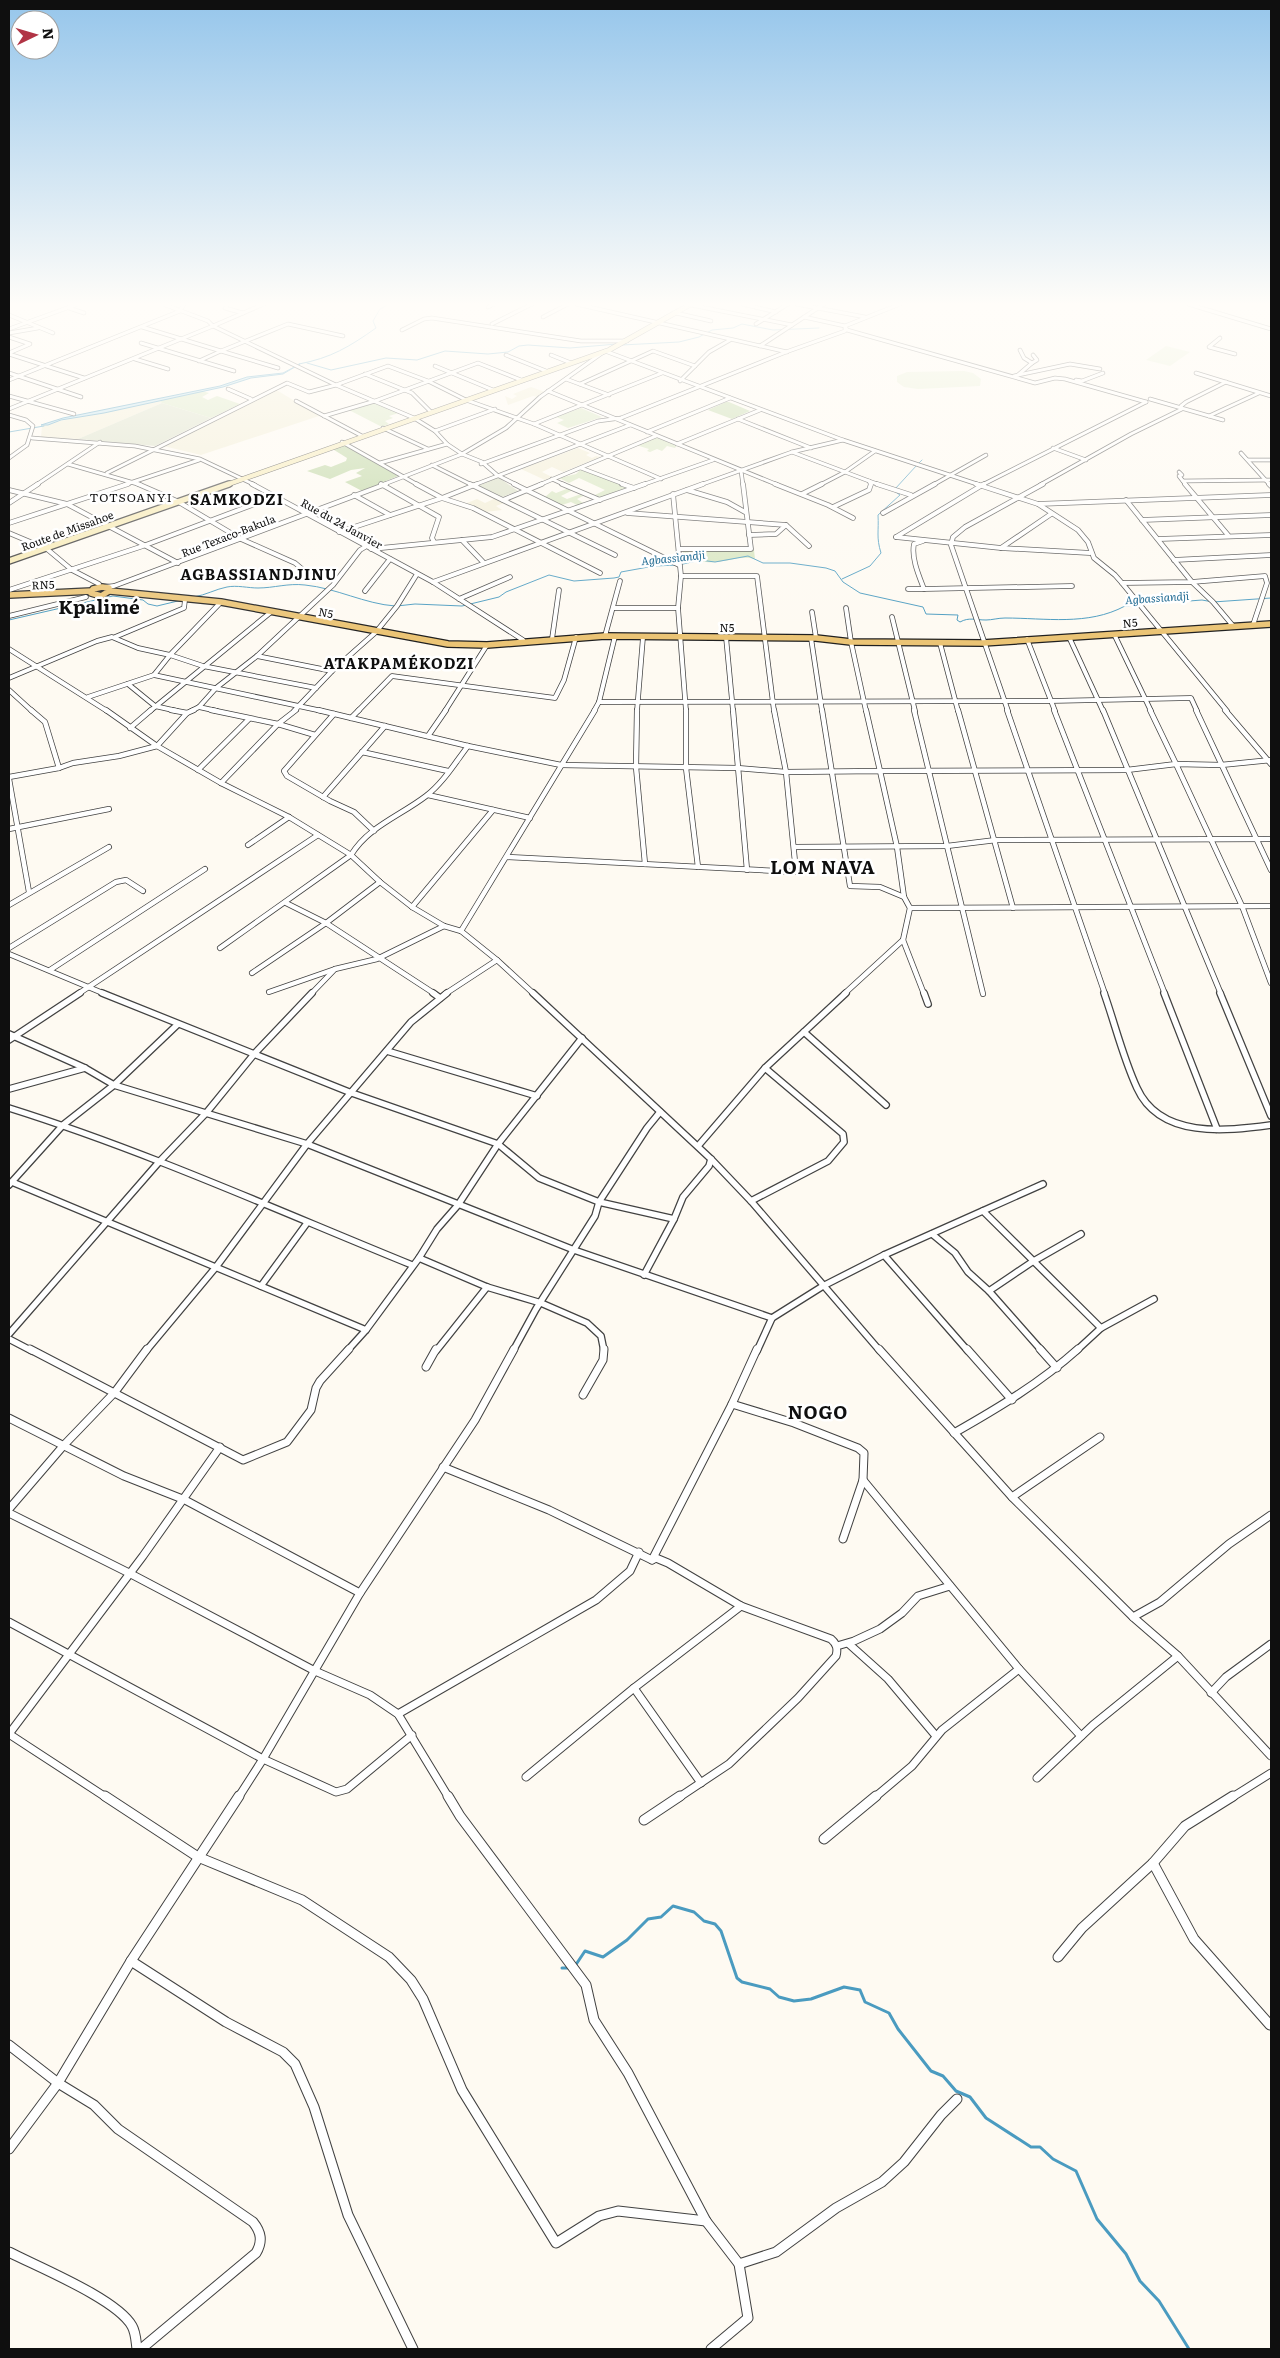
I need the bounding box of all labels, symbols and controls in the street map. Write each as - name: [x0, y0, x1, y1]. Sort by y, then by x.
- north arrow: [10, 10, 60, 60]
- text: N: [38, 27, 59, 41]
- district label: SAMKODZI: [190, 487, 284, 510]
- district label: TOTSOANYI: [89, 488, 173, 506]
- street label: Rue du 24 Janvier: [298, 494, 386, 553]
- street label: Route de Missahoe: [19, 506, 116, 554]
- street label: Rue Texaco-Bakula: [179, 510, 277, 560]
- water label: Agbassiandji: [640, 546, 706, 568]
- district label: AGBASSIANDJINU: [180, 562, 338, 585]
- street label: RN5: [31, 576, 55, 592]
- water label: Agbassiandji: [1124, 587, 1190, 607]
- district label: Kpalimé: [58, 592, 140, 620]
- street label: N5: [317, 603, 335, 621]
- street label: N5: [1122, 613, 1138, 631]
- street label: N5: [720, 619, 735, 635]
- district label: ATAKPAMÉKODZI: [323, 651, 475, 674]
- district label: LOM NAVA: [770, 853, 876, 880]
- district label: NOGO: [788, 1398, 848, 1425]

